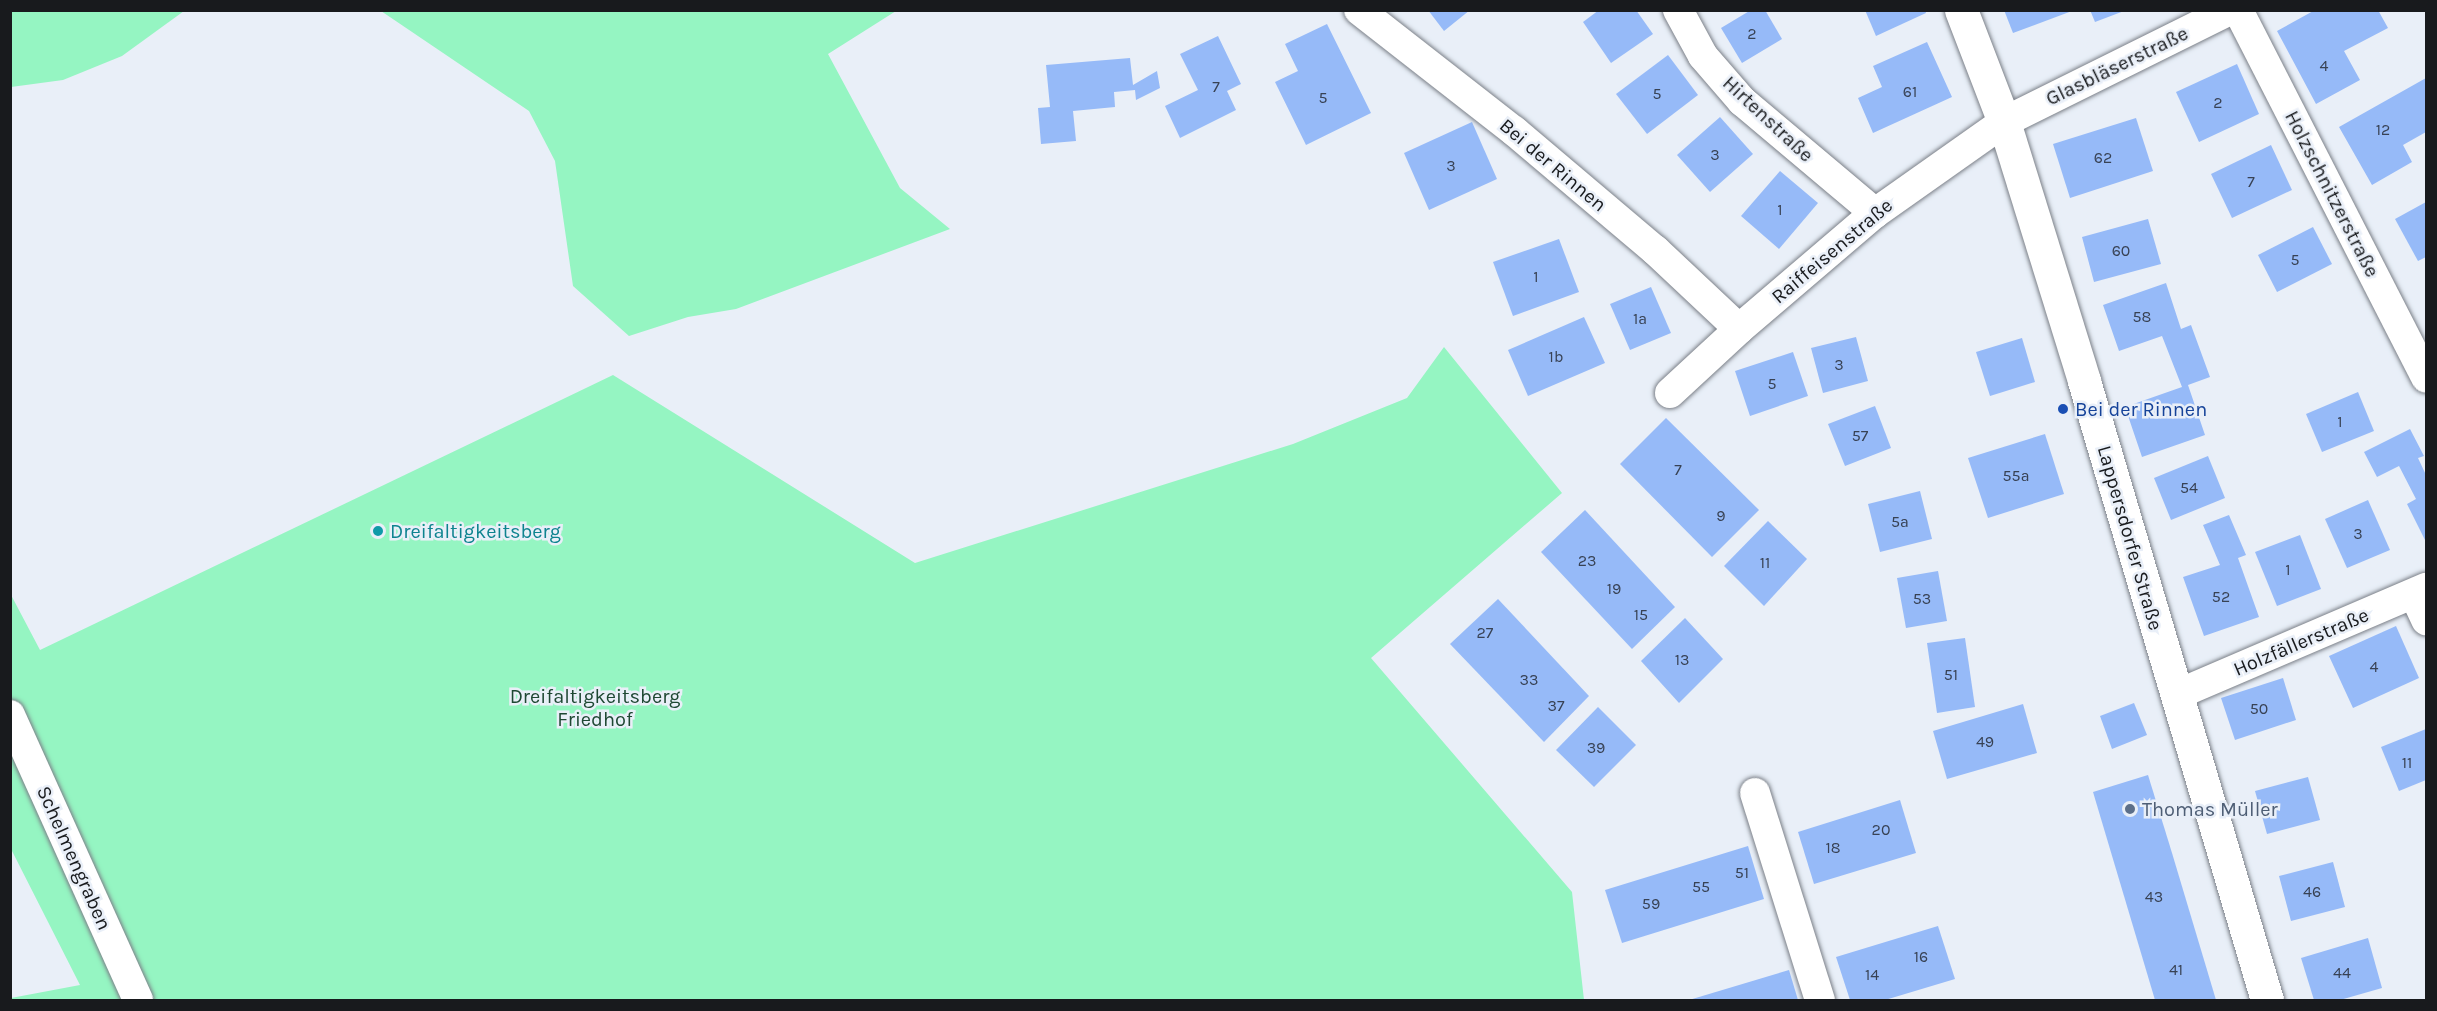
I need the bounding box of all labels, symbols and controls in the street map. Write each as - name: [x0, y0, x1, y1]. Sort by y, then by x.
- street label: Glasbläserstraße: [2042, 21, 2192, 111]
- house number: 2: [1747, 24, 1757, 44]
- house number: 4: [2320, 56, 2328, 76]
- street label: Hirtenstraße: [1718, 71, 1818, 167]
- house number: 7: [1212, 77, 1220, 97]
- house number: 61: [1903, 82, 1917, 102]
- house number: 5: [1652, 84, 1662, 104]
- house number: 5: [1318, 88, 1328, 108]
- house number: 2: [2213, 93, 2223, 113]
- street label: Holzschnitzerstraße: [2280, 107, 2384, 281]
- street label: Bei der Rinnen: [1495, 113, 1611, 217]
- house number: 12: [2376, 120, 2390, 140]
- house number: 3: [1710, 145, 1720, 165]
- house number: 62: [2094, 148, 2112, 168]
- house number: 3: [1446, 156, 1456, 176]
- house number: 7: [2247, 172, 2255, 192]
- street label: Raiffeisenstraße: [1767, 193, 1897, 309]
- house number: 1: [1777, 200, 1783, 220]
- house number: 60: [2112, 241, 2130, 261]
- house number: 5: [2290, 250, 2300, 270]
- house number: 1: [1533, 267, 1539, 287]
- house number: 58: [2133, 307, 2151, 327]
- house number: 1a: [1633, 309, 1647, 329]
- house number: 1b: [1549, 347, 1563, 367]
- house number: 3: [1834, 355, 1844, 375]
- house number: 5: [1767, 374, 1777, 394]
- place label: Bei der Rinnen: [2075, 397, 2207, 421]
- marker: Bei der Rinnen: [2056, 402, 2070, 416]
- house number: 1: [2337, 412, 2343, 432]
- house number: 57: [1852, 426, 1868, 446]
- street label: Lappersdorfer Straße: [2092, 443, 2168, 633]
- house number: 7: [1674, 460, 1682, 480]
- house number: 55a: [2003, 466, 2029, 486]
- house number: 54: [2180, 478, 2198, 498]
- house number: 9: [1716, 506, 1726, 526]
- house number: 5a: [1891, 512, 1909, 532]
- place label: Dreifaltigkeitsberg: [390, 519, 561, 543]
- marker: Dreifaltigkeitsberg: [371, 524, 385, 538]
- house number: 3: [2353, 524, 2363, 544]
- house number: 23: [1578, 551, 1596, 571]
- house number: 11: [1760, 553, 1770, 573]
- house number: 1: [2285, 560, 2291, 580]
- house number: 19: [1607, 579, 1621, 599]
- house number: 52: [2212, 587, 2230, 607]
- house number: 53: [1913, 589, 1931, 609]
- street label: Holzfällerstraße: [2230, 603, 2372, 681]
- house number: 15: [1634, 605, 1648, 625]
- house number: 27: [1477, 623, 1493, 643]
- house number: 13: [1675, 650, 1689, 670]
- house number: 4: [2370, 657, 2378, 677]
- house number: 51: [1944, 665, 1958, 685]
- house number: 33: [1520, 670, 1538, 690]
- park label: Dreifaltigkeitsberg Friedhof: [510, 685, 680, 732]
- house number: 37: [1548, 696, 1564, 716]
- house number: 50: [2250, 699, 2268, 719]
- house number: 49: [1976, 732, 1994, 752]
- house number: 39: [1587, 738, 1605, 758]
- house number: 11: [2402, 753, 2412, 773]
- street label: Schelmengraben: [31, 782, 117, 934]
- place label: Thomas Müller: [2142, 797, 2278, 821]
- marker: Thomas Müller: [2123, 802, 2137, 816]
- house number: 20: [1872, 820, 1890, 840]
- house number: 18: [1825, 838, 1841, 858]
- house number: 51: [1735, 863, 1749, 883]
- house number: 55: [1692, 877, 1710, 897]
- house number: 46: [2303, 882, 2321, 902]
- house number: 43: [2145, 887, 2163, 907]
- house number: 59: [1642, 894, 1660, 914]
- house number: 16: [1914, 947, 1928, 967]
- house number: 41: [2169, 960, 2183, 980]
- house number: 44: [2333, 963, 2351, 983]
- house number: 14: [1865, 965, 1879, 985]

